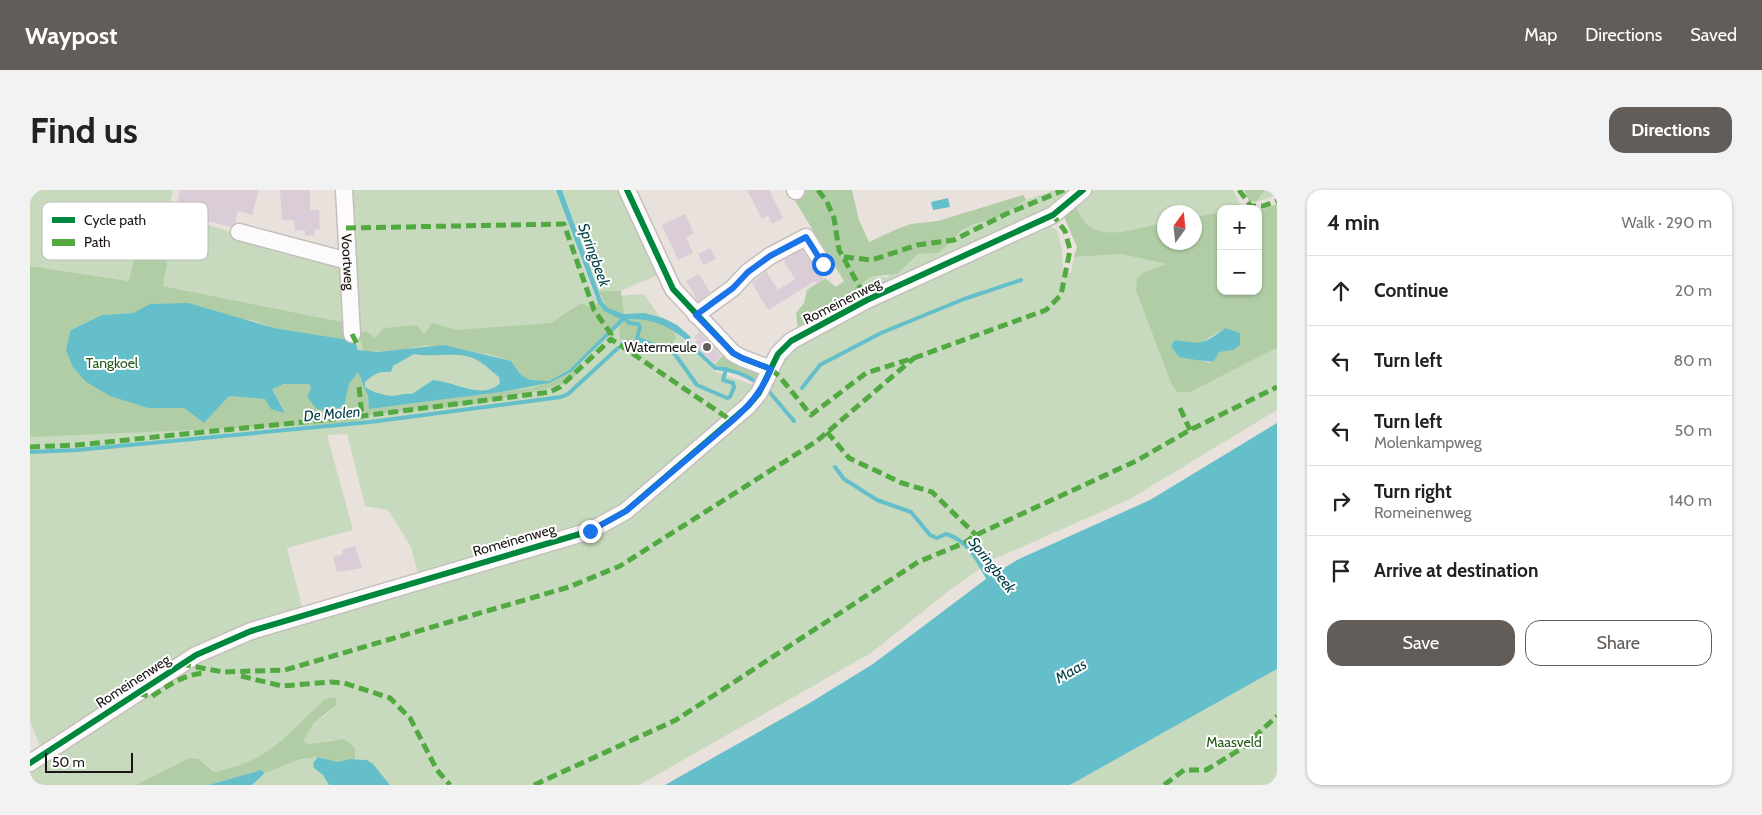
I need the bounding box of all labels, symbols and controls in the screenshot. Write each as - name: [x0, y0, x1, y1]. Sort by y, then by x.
- text: Waypost: [25, 21, 117, 50]
- text: Map: [1524, 24, 1557, 46]
- text: Directions: [1585, 24, 1662, 46]
- text: Saved: [1690, 24, 1737, 46]
- button: Directions: [1609, 107, 1732, 153]
- text: Find us: [30, 109, 138, 152]
- legend: [42, 202, 208, 260]
- north arrow: [1157, 205, 1202, 250]
- map controls: [1217, 205, 1262, 295]
- button: +: [1217, 205, 1262, 250]
- text: 4 min: [1327, 210, 1380, 235]
- text: Cycle path: [84, 211, 146, 229]
- text: Walk · 290 m: [1622, 213, 1712, 232]
- water label: Springbeek: [574, 221, 614, 290]
- text: Path: [84, 233, 111, 251]
- street label: Voortweg: [337, 233, 359, 292]
- button: −: [1217, 250, 1262, 295]
- route start: [812, 253, 835, 276]
- street label: Romeinenweg: [800, 273, 885, 328]
- icon: ahead: [1327, 277, 1355, 305]
- text: Continue: [1374, 279, 1448, 302]
- text: 20 m: [1675, 281, 1712, 300]
- place label: Watermeule: [624, 338, 697, 356]
- marker: Watermeule: [701, 341, 713, 353]
- icon: left: [1327, 347, 1355, 375]
- text: Turn left: [1374, 349, 1442, 372]
- text: 80 m: [1674, 351, 1712, 370]
- park label: Tangkoel: [86, 354, 139, 372]
- water label: De Molen: [303, 403, 361, 425]
- text: Turn left: [1374, 410, 1442, 433]
- icon: left: [1327, 417, 1355, 445]
- text: 50 m: [1675, 421, 1712, 440]
- text: Molenkampweg: [1374, 433, 1482, 452]
- text: Turn right: [1374, 480, 1452, 503]
- icon: right: [1327, 487, 1355, 515]
- text: 140 m: [1669, 491, 1712, 510]
- text: Romeinenweg: [1374, 503, 1471, 522]
- street label: Romeinenweg: [471, 519, 558, 560]
- route end: [579, 520, 602, 543]
- water label: Springbeek: [965, 533, 1020, 597]
- icon: arrive: [1327, 557, 1355, 585]
- text: Arrive at destination: [1374, 559, 1538, 582]
- button: Save: [1327, 620, 1515, 666]
- button: Share: [1525, 620, 1712, 666]
- street label: Romeinenweg: [92, 650, 174, 712]
- water label: Maas: [1051, 655, 1090, 688]
- park label: Maasveld: [1206, 733, 1262, 751]
- scale bar: [45, 750, 132, 773]
- text: 50 m: [52, 753, 85, 771]

